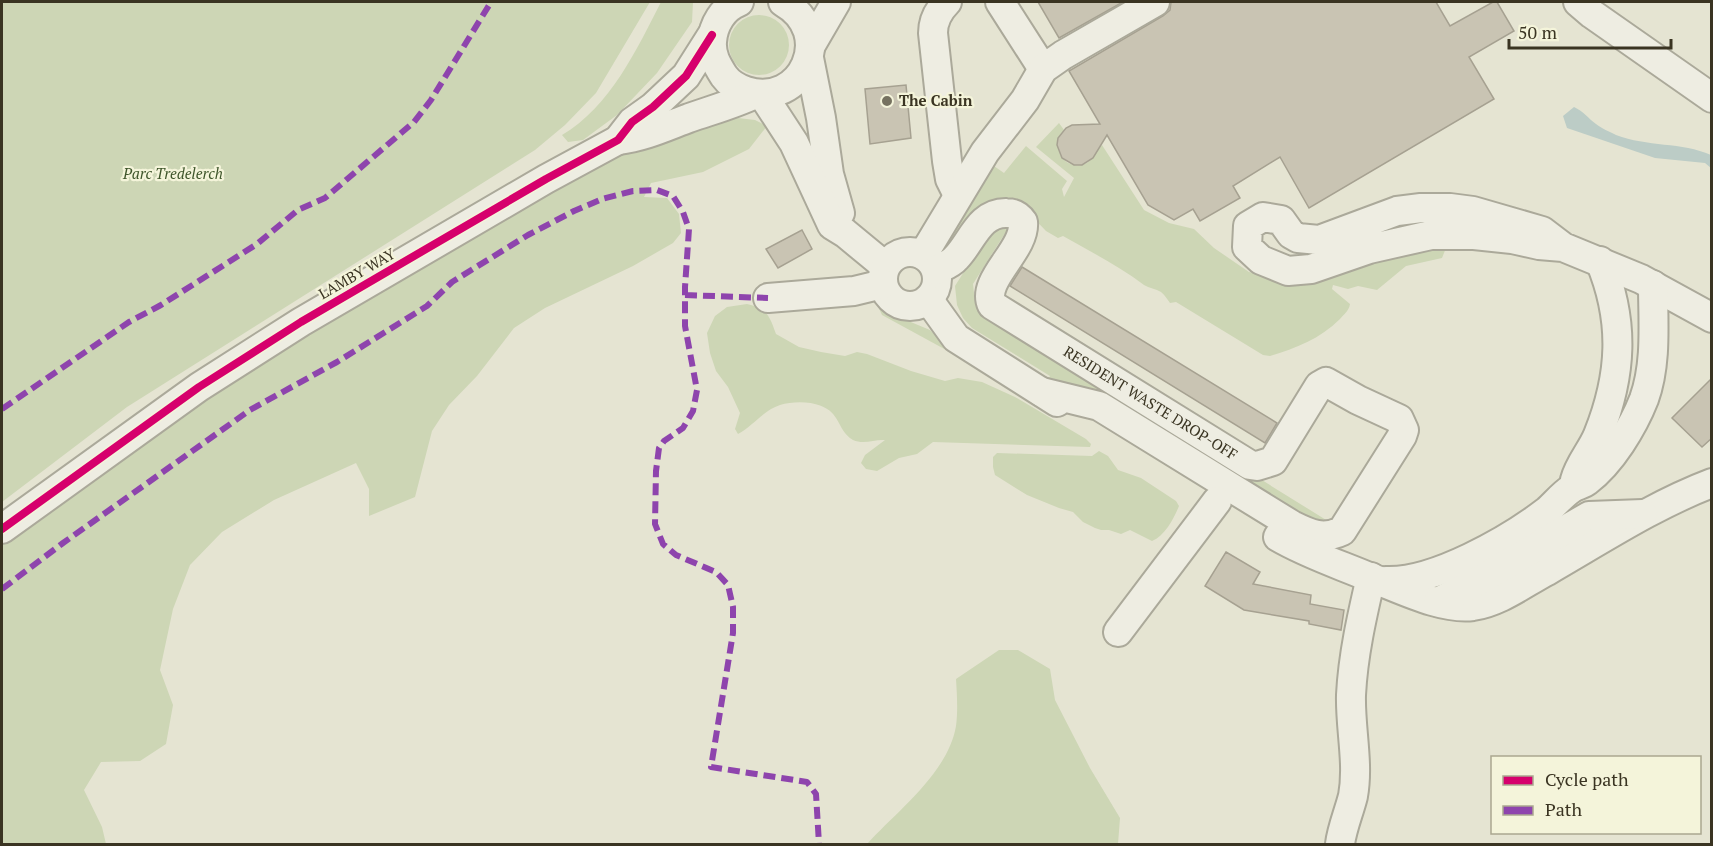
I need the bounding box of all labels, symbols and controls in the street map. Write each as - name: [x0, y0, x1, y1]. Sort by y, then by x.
- scale bar: [1509, 12, 1671, 50]
- text: 50 m: [1518, 20, 1558, 44]
- place label: The Cabin: [899, 90, 973, 110]
- marker: The Cabin: [880, 94, 894, 108]
- park label: Parc Tredelerch: [122, 163, 223, 183]
- street label: LAMBY WAY: [315, 243, 399, 303]
- street label: RESIDENT WASTE DROP-OFF: [1060, 341, 1242, 464]
- legend: [1491, 756, 1701, 834]
- text: Cycle path: [1545, 767, 1629, 791]
- text: Path: [1545, 797, 1582, 821]

